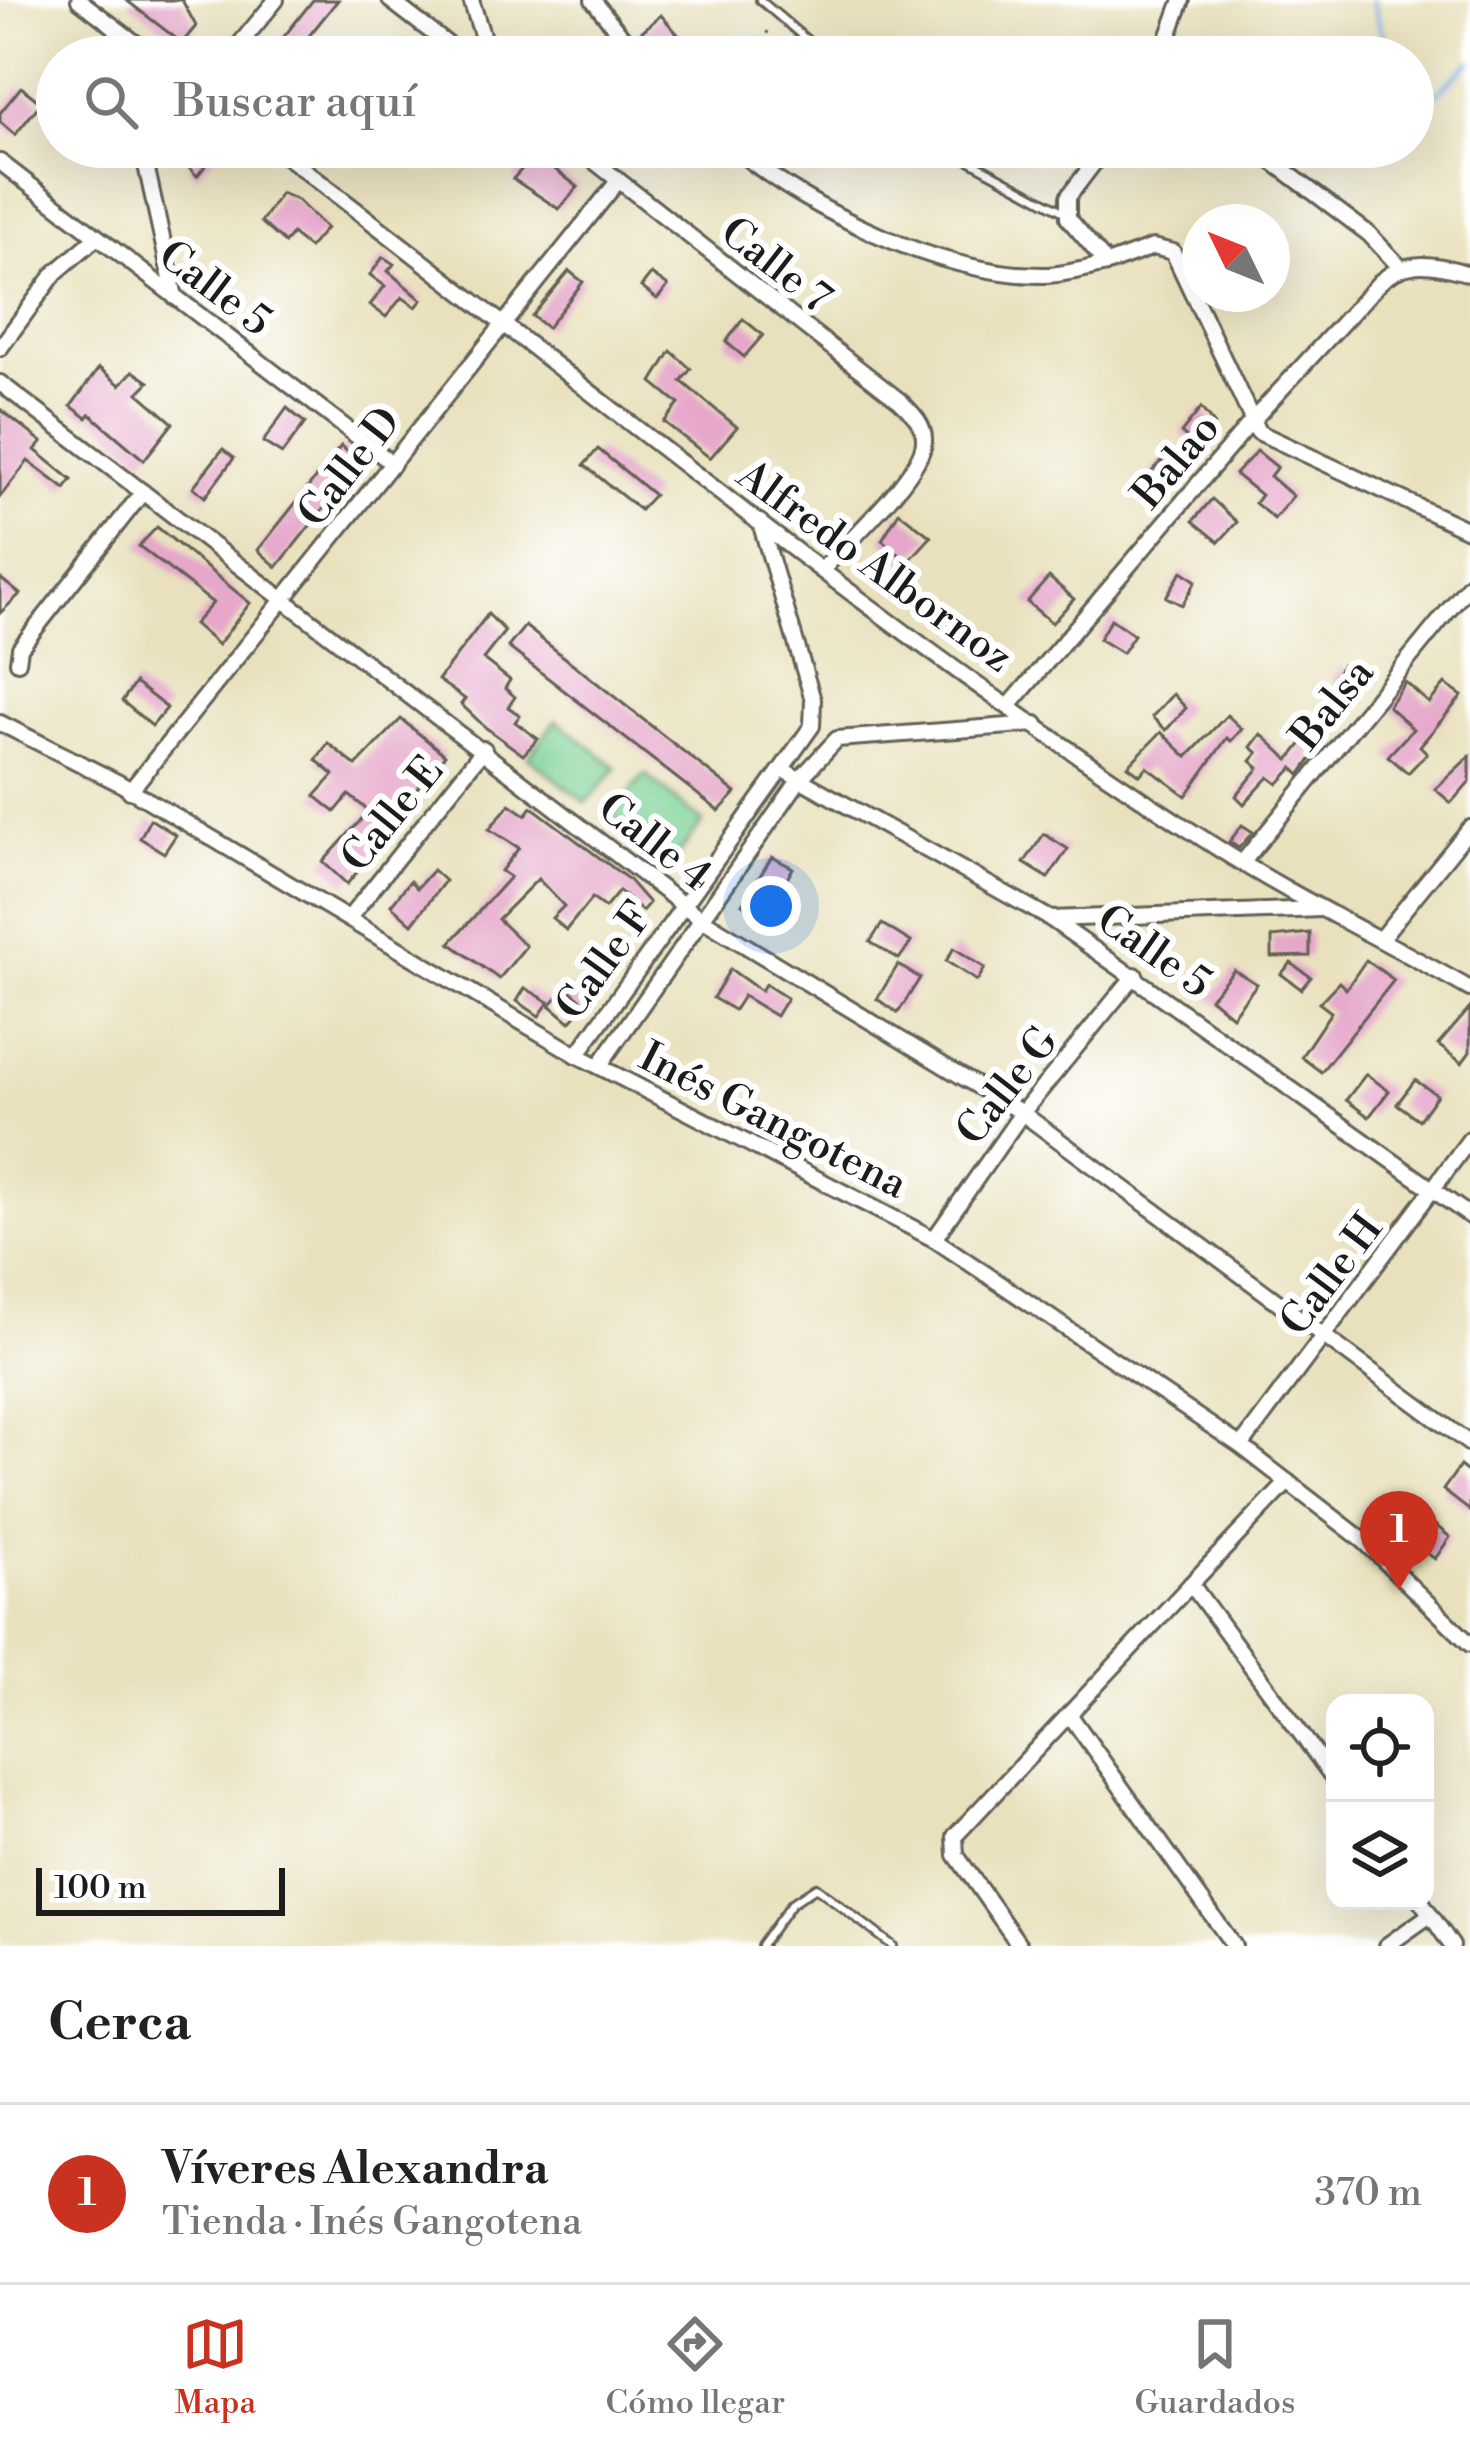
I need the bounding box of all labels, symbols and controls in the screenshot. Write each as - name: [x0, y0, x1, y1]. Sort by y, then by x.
- search box: [36, 36, 1434, 168]
- icon: search: [78, 69, 144, 135]
- text: Buscar aquí: [174, 74, 416, 131]
- north arrow: [1182, 204, 1290, 312]
- street label: Calle 7: [709, 206, 841, 326]
- street label: Calle 5: [147, 229, 282, 349]
- street label: Calle D: [287, 397, 413, 538]
- street label: Balao: [1121, 403, 1232, 521]
- street label: Alfredo Albornoz: [725, 449, 1023, 685]
- street label: Balsa: [1279, 647, 1386, 762]
- street label: Calle E: [330, 746, 456, 883]
- street label: Calle 4: [587, 782, 722, 904]
- your location: [741, 876, 801, 936]
- street label: Calle F: [545, 892, 665, 1031]
- street label: Calle 5: [1086, 894, 1221, 1010]
- street label: Calle G: [945, 1017, 1071, 1156]
- street label: Inés Gangotena: [630, 1031, 916, 1213]
- street label: Calle H: [1269, 1204, 1395, 1347]
- pin: 1: [1360, 1491, 1438, 1590]
- map controls: [1326, 1694, 1434, 1910]
- button: locate: [1326, 1694, 1434, 1802]
- button: layers: [1326, 1802, 1434, 1910]
- scale bar: [36, 1862, 285, 1915]
- text: 100 m: [54, 1868, 147, 1909]
- text: Cerca: [48, 1992, 191, 2056]
- text: Víveres Alexandra: [162, 2141, 548, 2198]
- text: 1: [78, 2169, 96, 2218]
- text: 370 m: [1314, 2169, 1422, 2218]
- text: Tienda · Inés Gangotena: [162, 2198, 582, 2247]
- tab: Mapa: [175, 2311, 256, 2424]
- tab: Cómo llegar: [605, 2311, 785, 2424]
- tab: Guardados: [1134, 2311, 1295, 2424]

